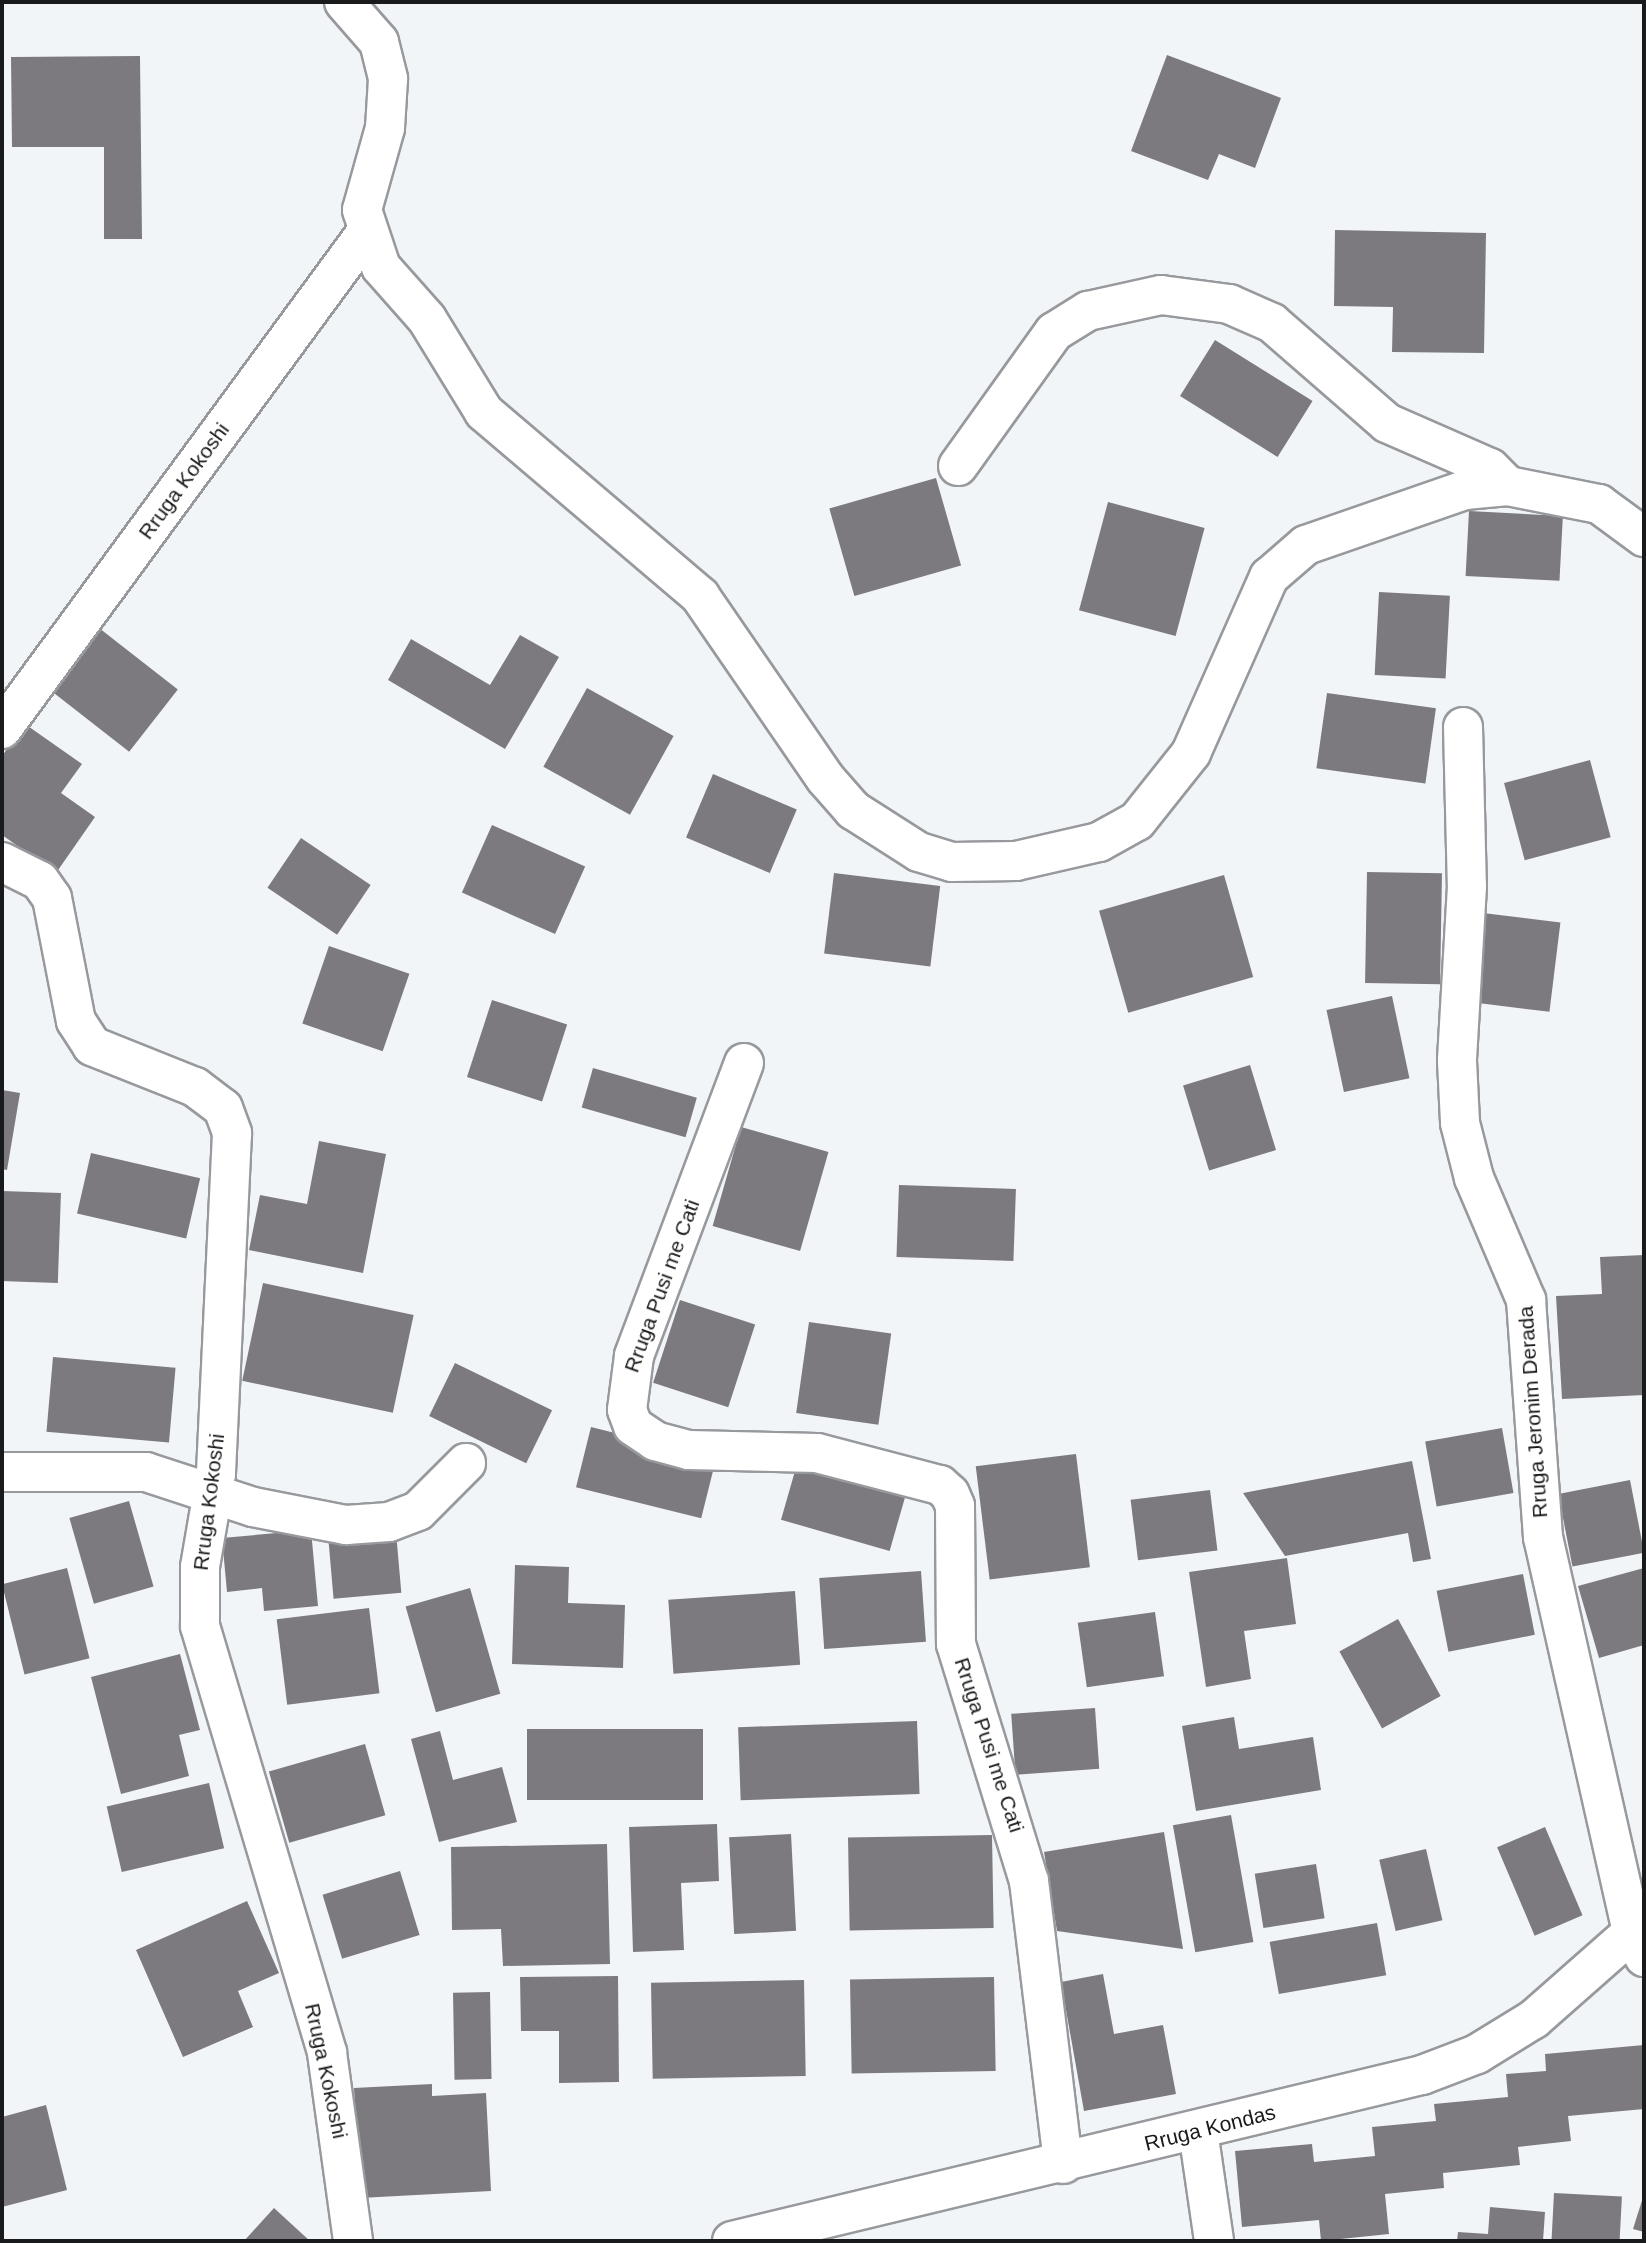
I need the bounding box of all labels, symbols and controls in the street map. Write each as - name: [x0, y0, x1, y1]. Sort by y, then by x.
- street label: Rruga Kokoshi: [133, 418, 235, 544]
- street label: Rruga Pusi me Cati: [619, 1196, 705, 1376]
- street label: Rruga Jeronim Derada: [1513, 1305, 1553, 1519]
- street label: Rruga Kokoshi: [188, 1432, 230, 1572]
- street label: Rruga Pusi me Cati: [949, 1655, 1029, 1835]
- street label: Rruga Kokoshi: [299, 2001, 353, 2141]
- street label: Rruga Kondas: [1142, 2100, 1278, 2156]

